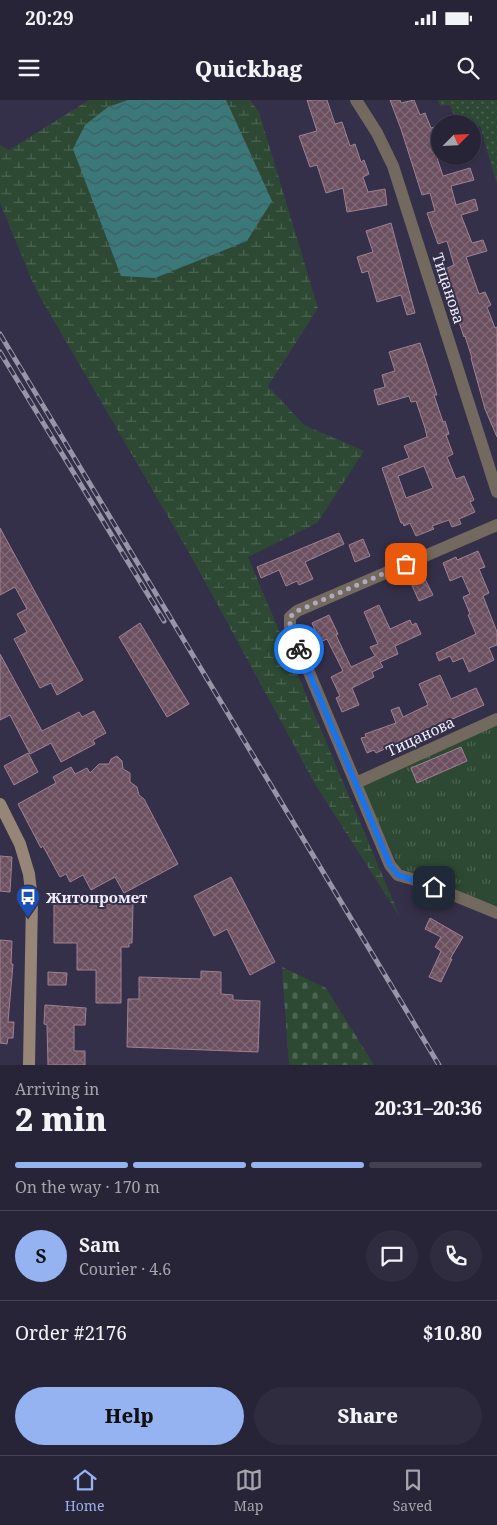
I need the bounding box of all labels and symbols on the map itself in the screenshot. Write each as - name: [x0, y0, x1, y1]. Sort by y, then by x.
- north arrow: [431, 115, 481, 165]
- street label: Тицанова: [428, 250, 470, 326]
- pin: [385, 543, 427, 585]
- courier: [274, 624, 324, 674]
- street label: Тицанова: [382, 711, 458, 761]
- pin: [413, 866, 455, 908]
- bus stop icon: Житопромет: [15, 884, 41, 918]
- place label: Житопромет: [46, 887, 148, 907]

